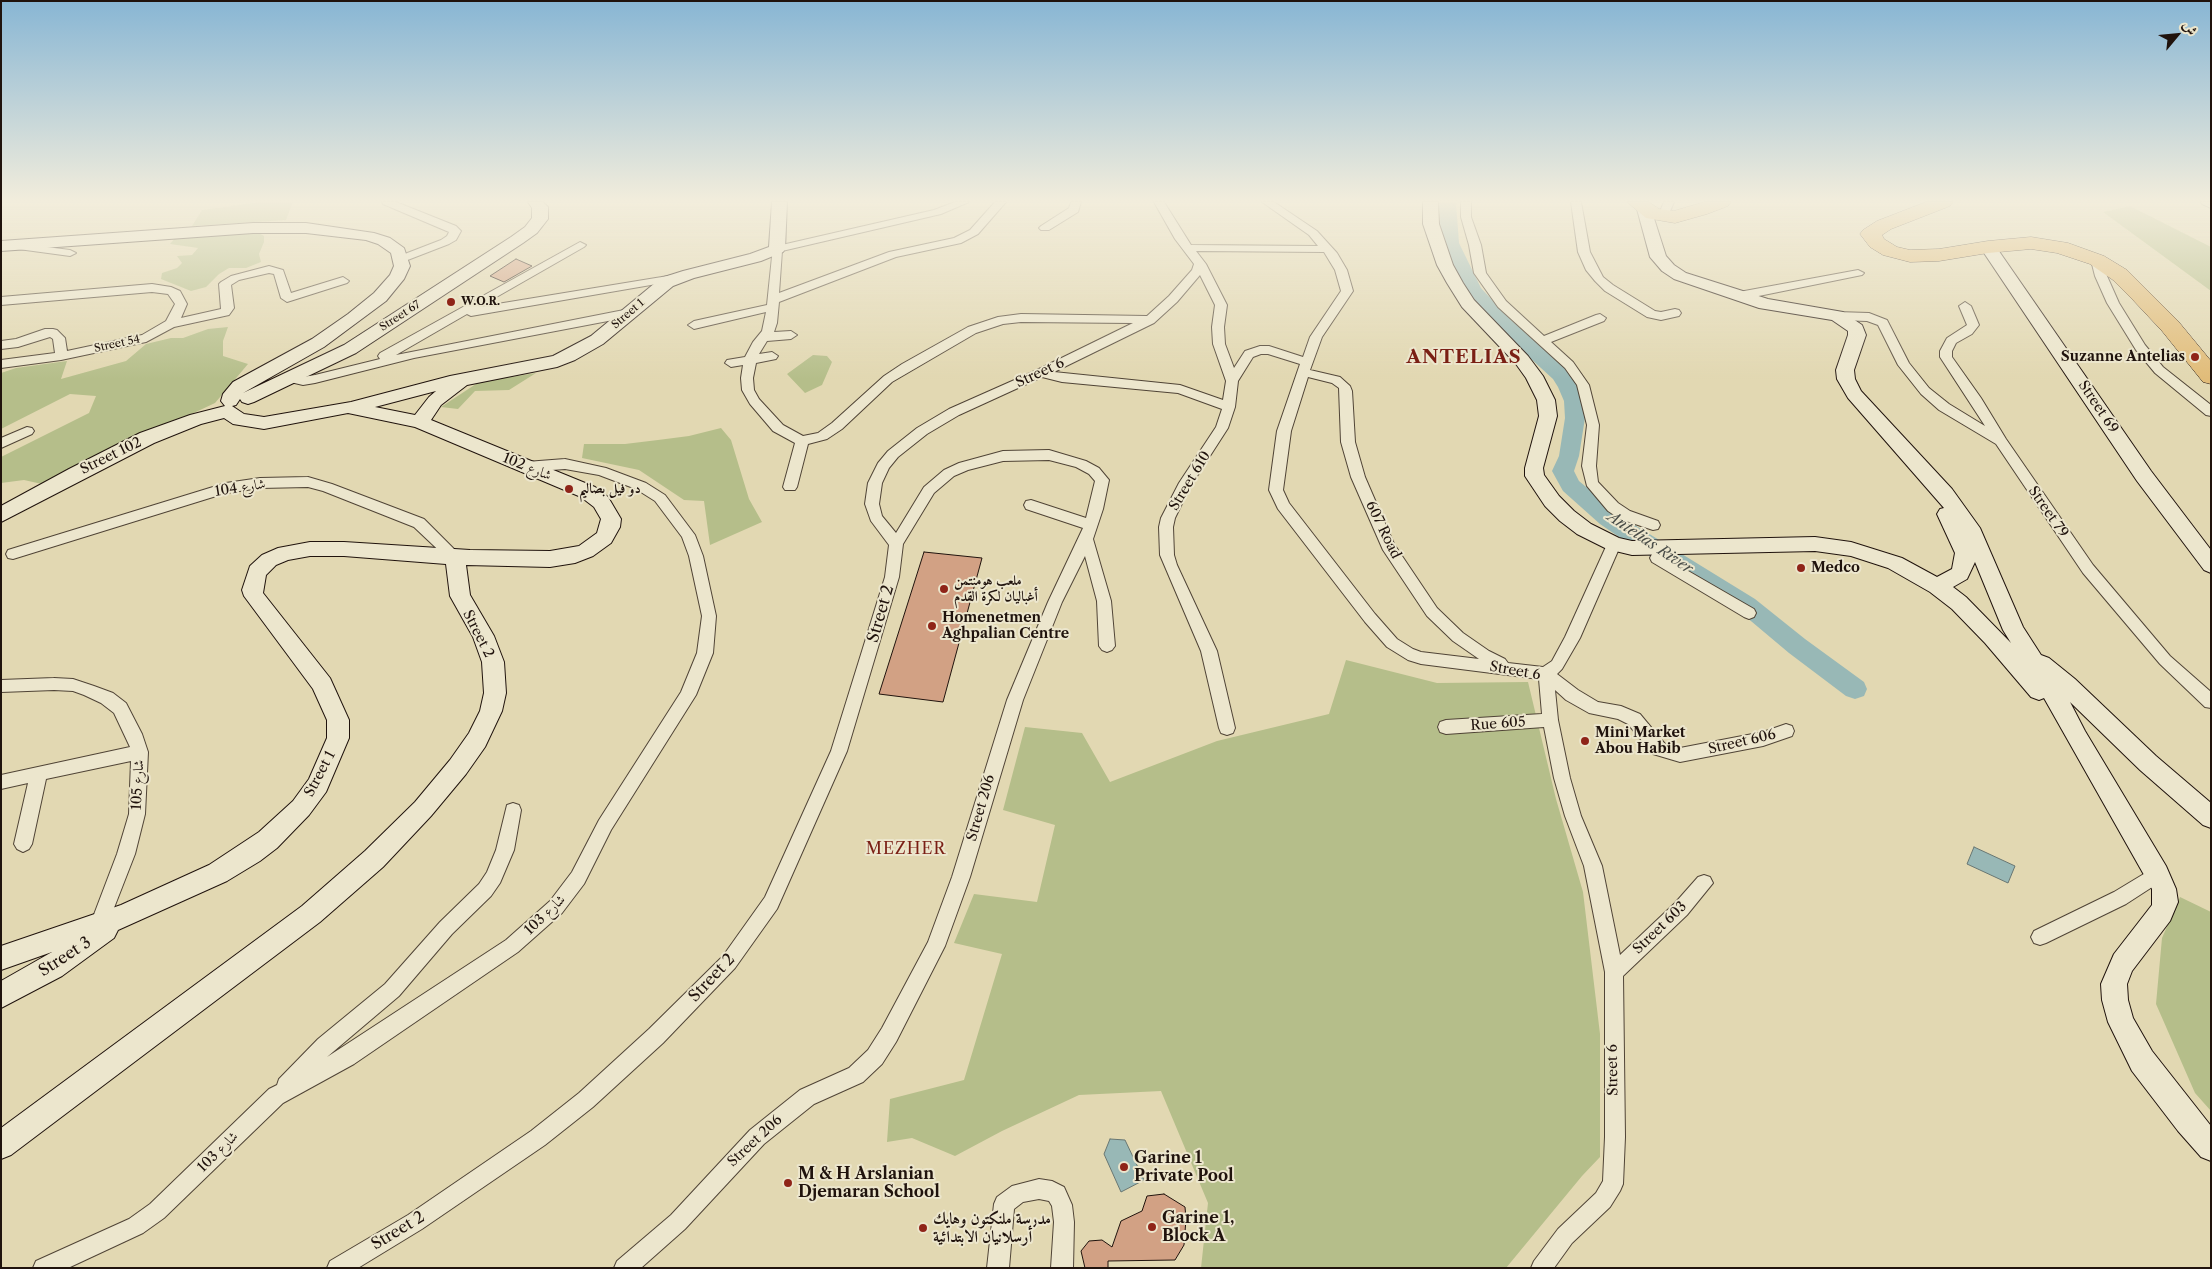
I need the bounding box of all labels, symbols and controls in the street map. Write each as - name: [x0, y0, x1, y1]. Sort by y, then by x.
- north arrow: [2152, 10, 2202, 60]
- text: ش: [2179, 18, 2201, 38]
- place label: W.O.R.: [461, 295, 500, 309]
- marker: W.O.R.: [445, 296, 457, 308]
- street label: Street 1: [609, 296, 647, 332]
- street label: Street 67: [377, 298, 423, 334]
- street label: Street 54: [93, 333, 141, 355]
- district label: ANTELIAS: [1405, 347, 1523, 369]
- place label: Suzanne Antelias: [2061, 349, 2185, 365]
- marker: Suzanne Antelias: [2189, 351, 2201, 363]
- street label: Street 6: [1013, 354, 1067, 392]
- street label: Street 69: [2074, 378, 2122, 436]
- street label: Street 102: [78, 434, 144, 478]
- street label: Street 610: [1166, 448, 1214, 514]
- street label: شارع 102: [500, 450, 554, 484]
- street label: شارع 104: [214, 476, 266, 500]
- place label: دو فيل بصاليم: [579, 481, 641, 497]
- marker: دو فيل بصاليم: [563, 483, 575, 495]
- street label: Street 79: [2024, 483, 2072, 541]
- street label: 607 Road: [1362, 498, 1404, 562]
- water label: Antelias River: [1604, 508, 1696, 578]
- place label: Medco: [1811, 560, 1860, 576]
- marker: Medco: [1795, 562, 1807, 574]
- place label: ملعب هومنتمن أغباليان لكرة القدم: [954, 573, 1038, 606]
- street label: Street 2: [864, 583, 898, 645]
- marker: ملعب هومنتمن أغباليان لكرة القدم: [938, 583, 950, 595]
- street label: Street 2: [459, 607, 497, 661]
- place label: Homenetmen Aghpalian Centre: [942, 610, 1069, 642]
- marker: Homenetmen Aghpalian Centre: [926, 620, 938, 632]
- street label: Street 6: [1488, 658, 1542, 684]
- street label: Rue 605: [1470, 714, 1526, 734]
- place label: Mini Market Abou Habib: [1595, 725, 1685, 758]
- street label: Street 606: [1707, 726, 1777, 758]
- marker: Mini Market Abou Habib: [1579, 735, 1591, 747]
- street label: Street 1: [301, 748, 339, 800]
- street label: شارع 105: [128, 759, 148, 811]
- street label: Street 206: [963, 773, 999, 843]
- district label: MEZHER: [865, 839, 947, 859]
- street label: شارع 103: [521, 891, 569, 939]
- street label: Street 603: [1630, 898, 1690, 958]
- street label: Street 3: [35, 933, 95, 981]
- street label: Street 2: [685, 950, 739, 1006]
- street label: Street 6: [1604, 1044, 1622, 1096]
- street label: Street 206: [724, 1111, 786, 1171]
- street label: شارع 103: [194, 1128, 242, 1176]
- place label: Garine 1 Private Pool: [1134, 1148, 1234, 1186]
- marker: Garine 1 Private Pool: [1118, 1161, 1130, 1173]
- place label: M & H Arslanian Djemaran School: [798, 1164, 940, 1202]
- marker: M & H Arslanian Djemaran School: [782, 1177, 794, 1189]
- street label: Street 2: [368, 1208, 428, 1254]
- place label: Garine 1, Block A: [1162, 1208, 1234, 1246]
- place label: مدرسة ملنكتون وهايك أرسلانيان الابتدائية: [933, 1209, 1051, 1247]
- marker: Garine 1, Block A: [1146, 1221, 1158, 1233]
- marker: مدرسة ملنكتون وهايك أرسلانيان الابتدائية: [917, 1222, 929, 1234]

